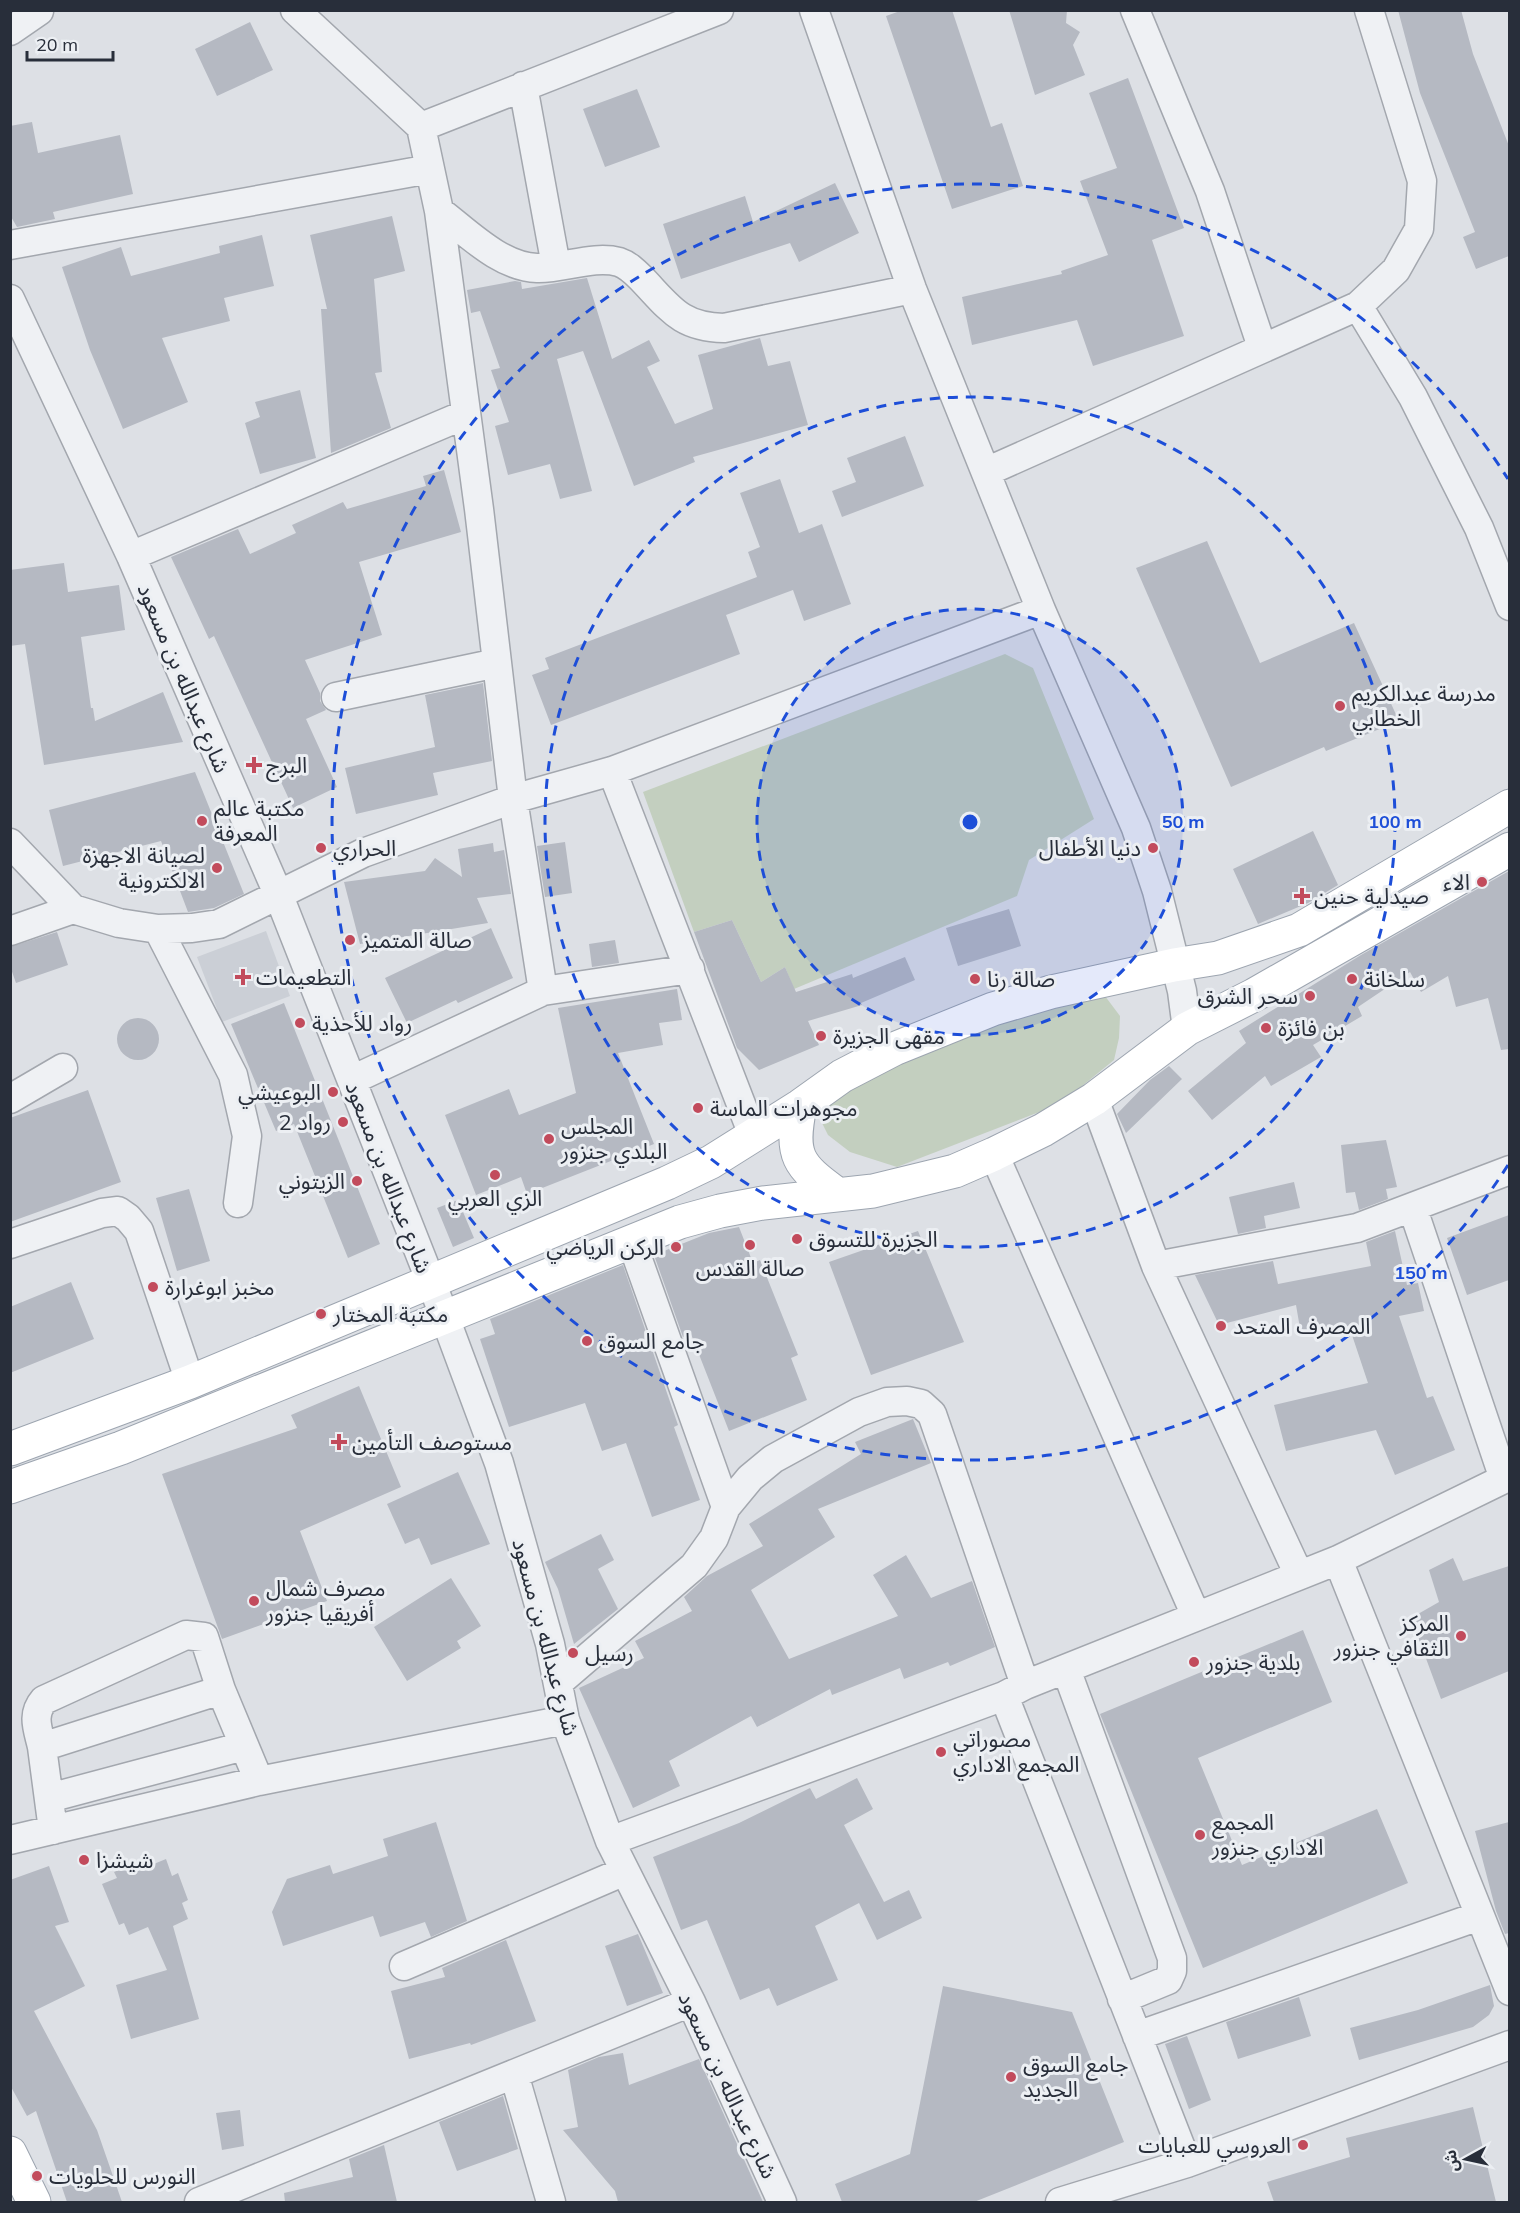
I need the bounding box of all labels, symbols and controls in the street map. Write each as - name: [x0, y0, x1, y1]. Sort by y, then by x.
- scale bar: [27, 24, 112, 62]
- text: 20 m: [36, 33, 78, 56]
- street label: شارع عبدالله بن مسعود: [129, 579, 237, 778]
- place label: مدرسة عبدالكريم الخطابي: [1352, 679, 1496, 735]
- marker: مدرسة عبدالكريم الخطابي: [1333, 699, 1347, 713]
- place label: البرج: [266, 751, 307, 782]
- marker: البرج: [247, 758, 261, 772]
- place label: مكتبة عالم المعرفة: [214, 794, 304, 847]
- text: 50 m: [1162, 810, 1204, 833]
- text: 100 m: [1368, 810, 1422, 833]
- centre of rings: [960, 812, 980, 832]
- marker: مكتبة عالم المعرفة: [195, 814, 209, 828]
- place label: الحراري: [333, 834, 396, 865]
- place label: دنيا الأطفال: [1039, 834, 1141, 862]
- place label: لصيانة اﻻجهزة اﻻلكترونية: [83, 841, 205, 894]
- marker: الحراري: [314, 841, 328, 855]
- marker: دنيا الأطفال: [1146, 841, 1160, 855]
- marker: لصيانة اﻻجهزة اﻻلكترونية: [210, 861, 224, 875]
- place label: الاء: [1443, 868, 1470, 896]
- marker: الاء: [1475, 875, 1489, 889]
- place label: صيدلية حنين: [1314, 882, 1429, 910]
- marker: صيدلية حنين: [1295, 889, 1309, 903]
- place label: صالة المتميز: [361, 926, 472, 954]
- marker: صالة المتميز: [343, 933, 357, 947]
- place label: التطعيمات: [256, 963, 351, 991]
- place label: صالة رنا: [987, 965, 1055, 993]
- place label: سلخانة: [1364, 965, 1425, 993]
- marker: التطعيمات: [234, 968, 252, 986]
- marker: صالة رنا: [968, 972, 982, 986]
- marker: سلخانة: [1345, 972, 1359, 986]
- place label: سحر الشرق: [1198, 982, 1298, 1010]
- marker: سحر الشرق: [1303, 989, 1317, 1003]
- place label: رواد للأحذية: [312, 1009, 412, 1037]
- place label: بن فائزة: [1278, 1014, 1345, 1042]
- marker: رواد للأحذية: [293, 1016, 307, 1030]
- marker: بن فائزة: [1259, 1021, 1273, 1035]
- place label: مقهى الجزيرة: [833, 1022, 945, 1050]
- marker: مقهى الجزيرة: [814, 1029, 828, 1043]
- street label: شارع عبدالله بن مسعود: [337, 1077, 438, 1278]
- place label: البوعيشي: [238, 1078, 321, 1109]
- marker: البوعيشي: [326, 1085, 340, 1099]
- place label: مجوهرات الماسة: [710, 1094, 858, 1122]
- marker: مجوهرات الماسة: [691, 1101, 705, 1115]
- place label: رواد 2: [278, 1108, 331, 1136]
- place label: المجلس البلدي جنزور: [560, 1112, 667, 1168]
- marker: رواد 2: [336, 1115, 350, 1129]
- marker: المجلس البلدي جنزور: [542, 1132, 556, 1146]
- place label: الزيتوني: [279, 1167, 345, 1198]
- marker: الزي العربي: [488, 1168, 502, 1182]
- marker: الزيتوني: [350, 1174, 364, 1188]
- place label: الزي العربي: [448, 1184, 542, 1215]
- place label: الجزيرة للتسوق: [809, 1225, 938, 1253]
- marker: الجزيرة للتسوق: [790, 1232, 804, 1246]
- place label: الركن الرياضي: [546, 1233, 664, 1264]
- marker: صالة القدس: [743, 1238, 757, 1252]
- marker: الركن الرياضي: [669, 1240, 683, 1254]
- place label: صالة القدس: [696, 1254, 804, 1282]
- text: 150 m: [1394, 1261, 1448, 1284]
- place label: مخبز ابوغرارة: [165, 1273, 275, 1301]
- marker: مخبز ابوغرارة: [146, 1280, 160, 1294]
- place label: مكتبة المختار: [332, 1300, 448, 1328]
- marker: مكتبة المختار: [314, 1307, 328, 1321]
- place label: المصرف المتحد: [1233, 1312, 1371, 1340]
- marker: المصرف المتحد: [1214, 1319, 1228, 1333]
- place label: جامع السوق: [599, 1327, 704, 1358]
- marker: جامع السوق: [580, 1334, 594, 1348]
- place label: مستوصف التأمين: [352, 1428, 512, 1456]
- marker: مستوصف التأمين: [330, 1433, 348, 1451]
- street label: شارع عبدالله بن مسعود: [503, 1535, 586, 1740]
- place label: مصرف شمال أفريقيا جنزور: [265, 1574, 386, 1627]
- marker: مصرف شمال أفريقيا جنزور: [247, 1594, 261, 1608]
- place label: المركز الثقافي جنزور: [1333, 1609, 1449, 1665]
- marker: المركز الثقافي جنزور: [1454, 1629, 1468, 1643]
- place label: رسيل: [585, 1639, 634, 1667]
- marker: رسيل: [566, 1646, 580, 1660]
- place label: بلدية جنزور: [1205, 1648, 1300, 1676]
- marker: بلدية جنزور: [1187, 1655, 1201, 1669]
- place label: مصوراتي المجمع الاداري: [953, 1725, 1079, 1781]
- marker: مصوراتي المجمع الاداري: [934, 1745, 948, 1759]
- place label: المجمع الاداري جنزور: [1211, 1808, 1323, 1864]
- marker: المجمع الاداري جنزور: [1193, 1828, 1207, 1842]
- place label: شيشزا: [96, 1846, 154, 1874]
- marker: شيشزا: [77, 1853, 91, 1867]
- street label: شارع عبدالله بن مسعود: [670, 1987, 784, 2184]
- place label: جامع السوق الجديد: [1023, 2050, 1128, 2103]
- marker: جامع السوق الجديد: [1004, 2070, 1018, 2084]
- north arrow: [1436, 2129, 1496, 2189]
- place label: العروسي للعبايات: [1138, 2131, 1291, 2162]
- marker: العروسي للعبايات: [1296, 2138, 1310, 2152]
- text: ش: [1440, 2149, 1463, 2173]
- place label: النورس للحلويات: [49, 2162, 196, 2190]
- marker: النورس للحلويات: [30, 2169, 44, 2183]

